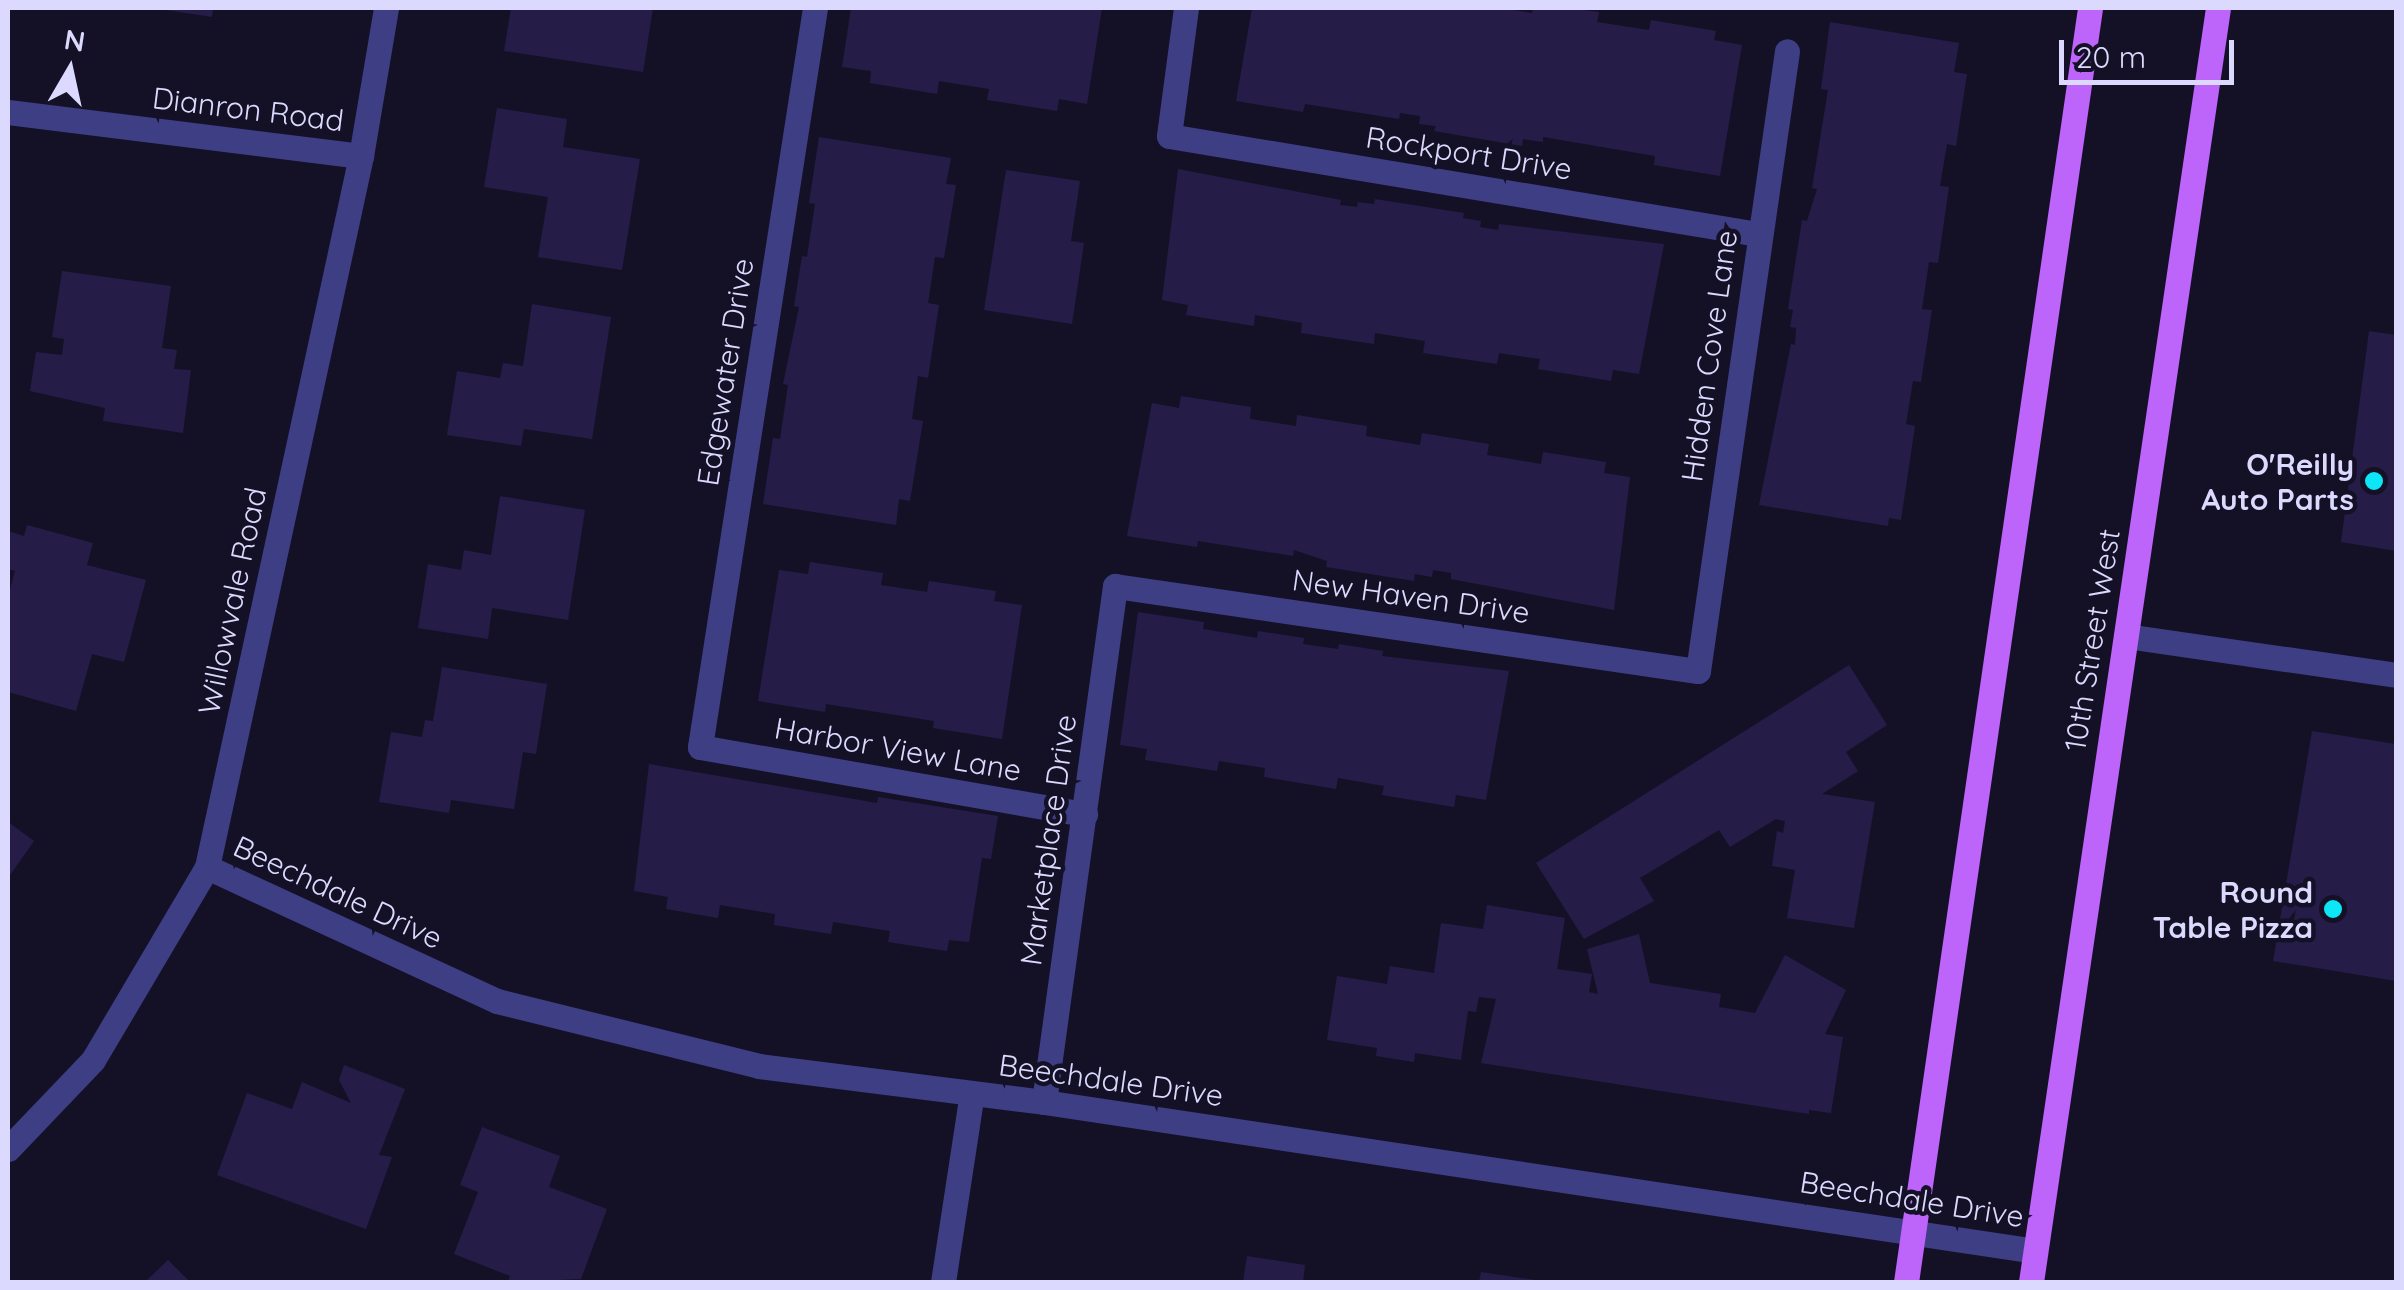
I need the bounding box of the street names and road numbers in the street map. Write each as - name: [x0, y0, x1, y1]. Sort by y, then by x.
- street label: Dianron Road: [150, 79, 346, 139]
- street label: Rockport Drive: [1363, 119, 1575, 187]
- street label: Hidden Cove Lane: [1674, 228, 1744, 484]
- street label: Edgewater Drive: [689, 256, 761, 488]
- street label: Willowvale Road: [190, 484, 274, 718]
- street label: 10th Street West: [2057, 526, 2127, 754]
- street label: New Haven Drive: [1290, 562, 1532, 630]
- street label: Harbor View Lane: [772, 710, 1024, 788]
- street label: Marketplace Drive: [1013, 712, 1083, 968]
- street label: Beechdale Drive: [228, 828, 448, 956]
- street label: Beechdale Drive: [996, 1046, 1226, 1114]
- street label: Beechdale Drive: [1797, 1164, 2027, 1234]

